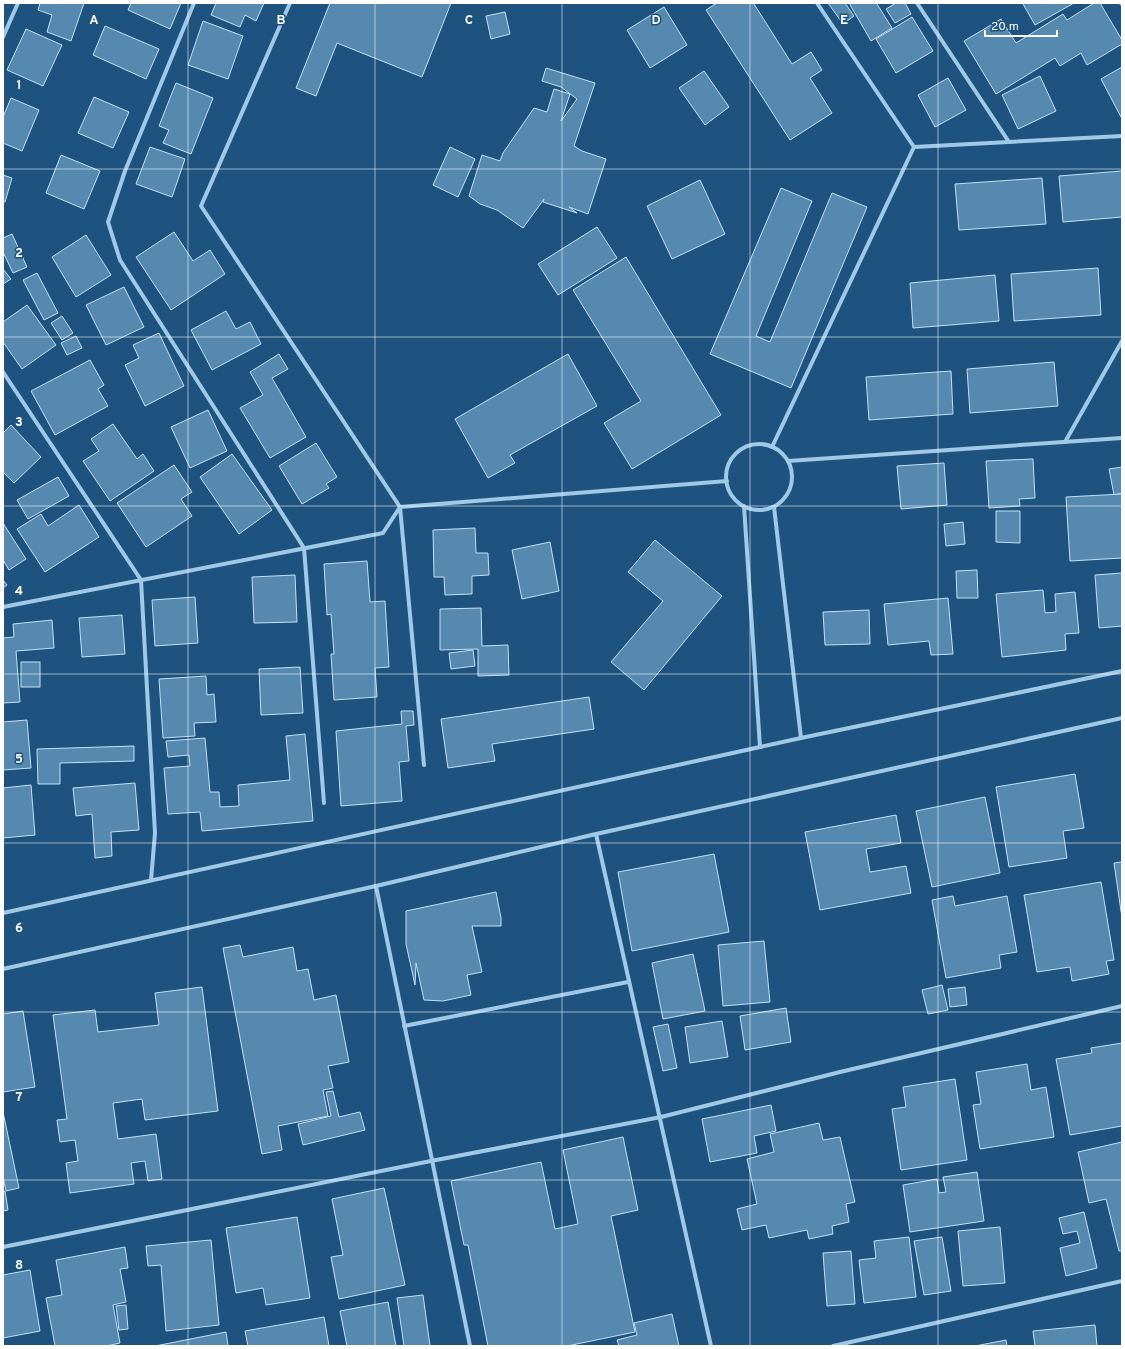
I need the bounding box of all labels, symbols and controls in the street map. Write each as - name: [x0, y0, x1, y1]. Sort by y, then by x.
- scale bar: [985, 12, 1057, 38]
- text: A: [89, 13, 99, 29]
- text: B: [277, 13, 286, 29]
- text: C: [465, 13, 473, 29]
- text: D: [651, 13, 661, 29]
- text: E: [840, 13, 848, 29]
- text: 20 m: [991, 19, 1019, 35]
- text: 1: [16, 78, 22, 94]
- text: 2: [15, 246, 23, 262]
- text: 3: [15, 415, 23, 431]
- text: 4: [15, 584, 23, 600]
- text: 5: [15, 752, 23, 768]
- text: 6: [15, 921, 23, 937]
- text: 7: [16, 1090, 23, 1106]
- text: 8: [15, 1258, 23, 1274]

